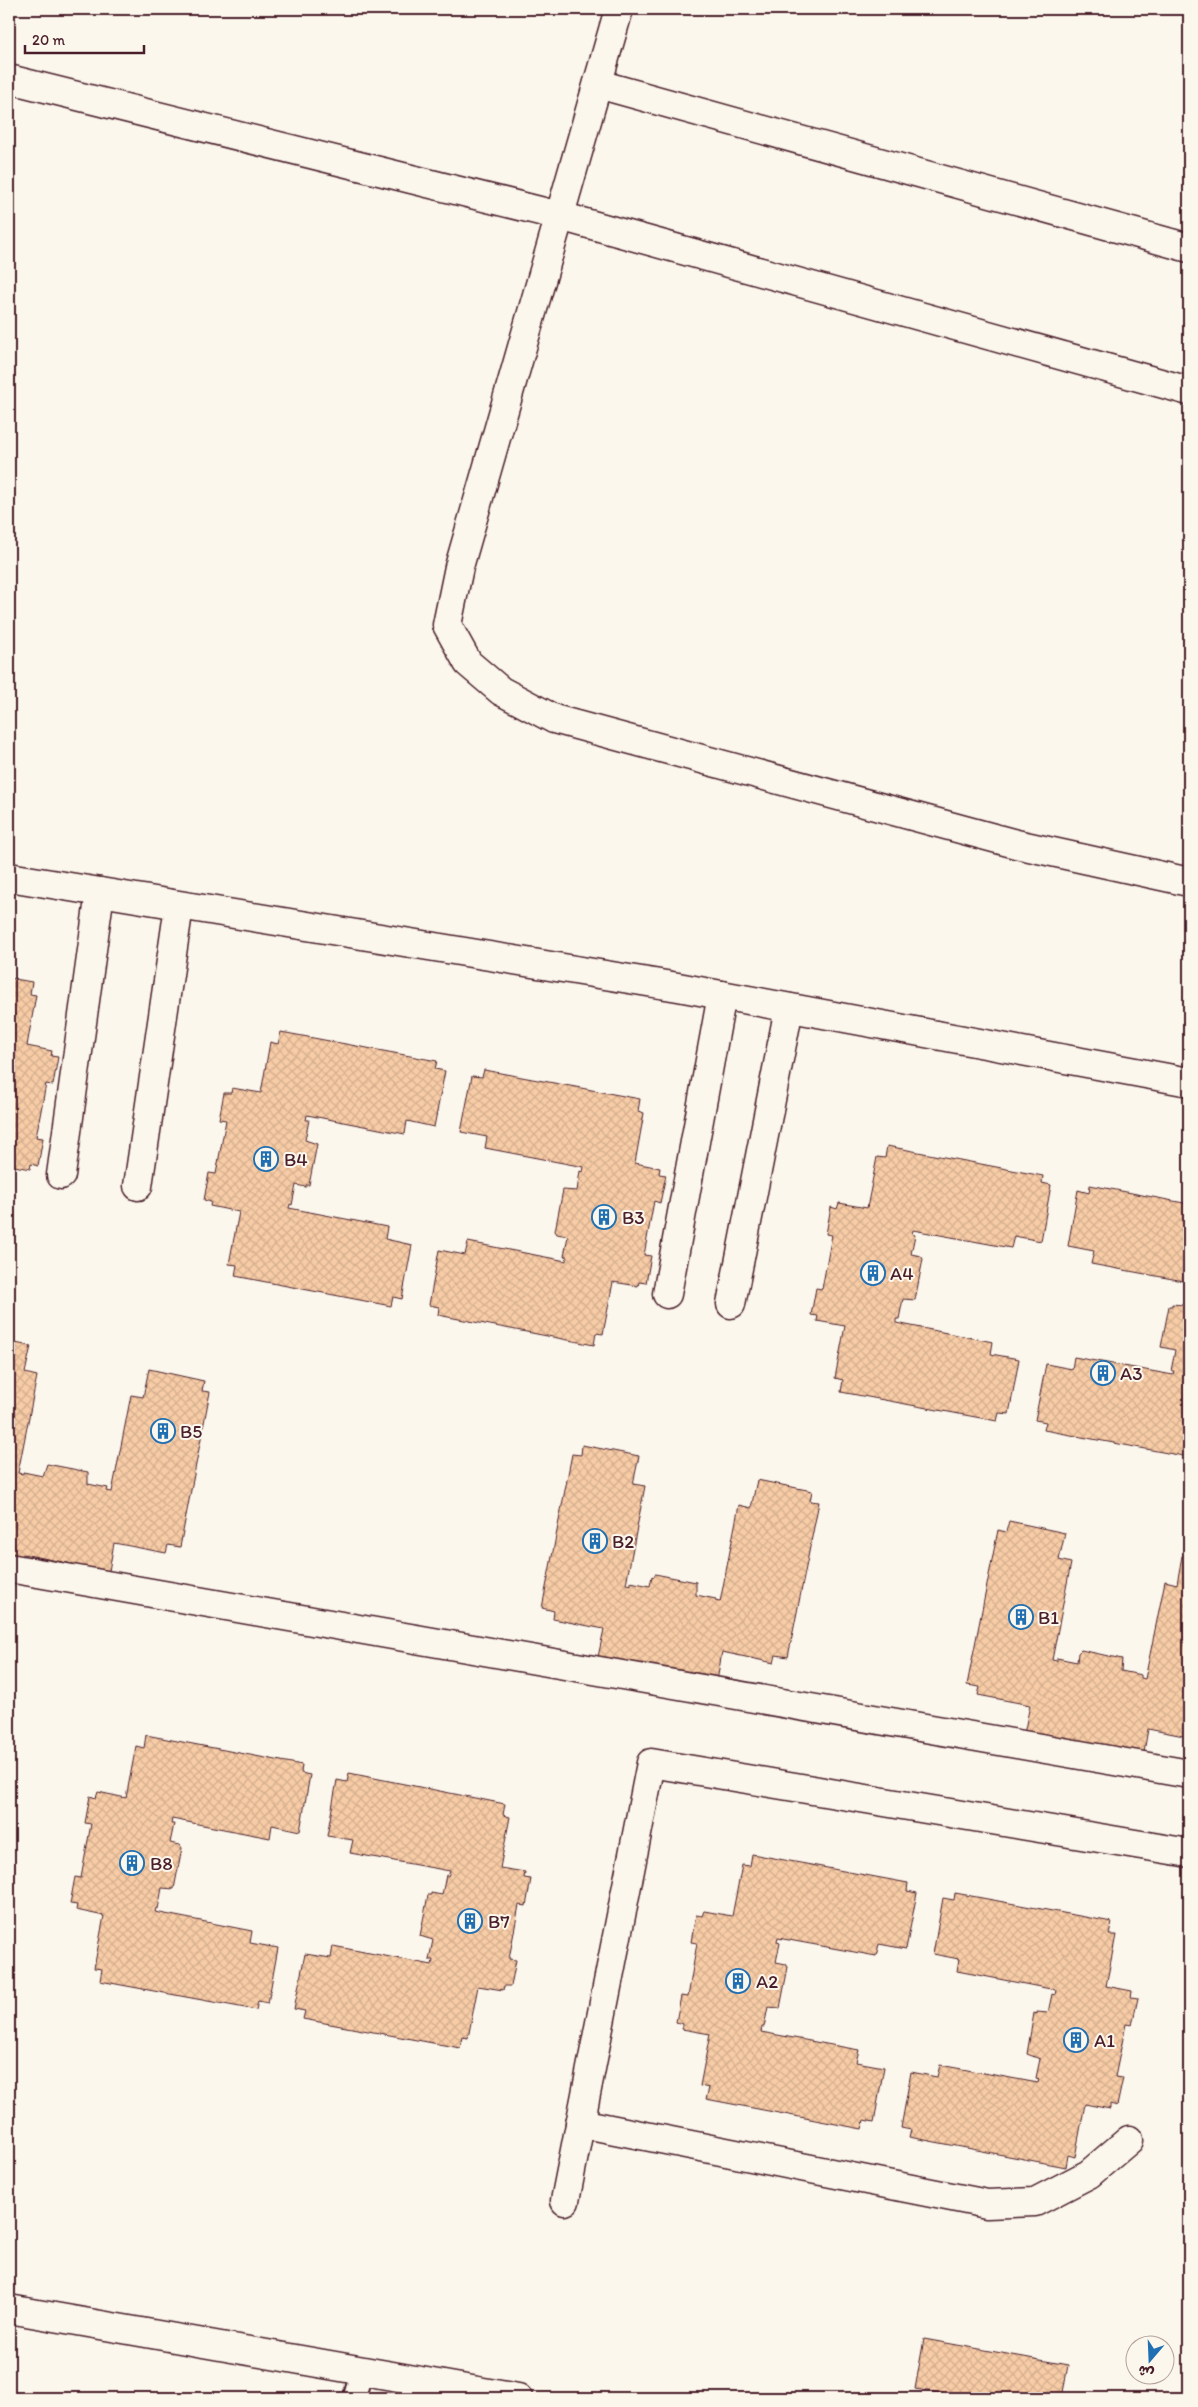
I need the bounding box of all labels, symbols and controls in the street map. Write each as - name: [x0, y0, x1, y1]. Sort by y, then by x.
- scale bar: [25, 22, 144, 54]
- text: 20 m: [32, 31, 66, 49]
- building icon: B4: [253, 1146, 279, 1172]
- place label: B4: [284, 1148, 308, 1171]
- building icon: B3: [591, 1204, 617, 1230]
- place label: B3: [622, 1206, 645, 1229]
- building icon: A4: [860, 1260, 886, 1286]
- place label: A4: [890, 1262, 914, 1285]
- building icon: A3: [1090, 1360, 1116, 1386]
- place label: A3: [1120, 1362, 1143, 1385]
- building icon: B5: [150, 1418, 176, 1444]
- place label: B5: [180, 1420, 202, 1443]
- building icon: B2: [582, 1528, 608, 1554]
- place label: B2: [612, 1530, 634, 1553]
- building icon: B1: [1008, 1604, 1034, 1630]
- place label: B1: [1038, 1606, 1059, 1629]
- building icon: B8: [119, 1850, 145, 1876]
- place label: B8: [150, 1852, 173, 1875]
- building icon: B7: [457, 1908, 483, 1934]
- place label: B7: [488, 1910, 510, 1933]
- building icon: A2: [725, 1968, 751, 1994]
- place label: A2: [756, 1970, 778, 1993]
- building icon: A1: [1063, 2027, 1089, 2053]
- place label: A1: [1094, 2029, 1115, 2052]
- north arrow: [1126, 2334, 1176, 2384]
- text: ش: [1136, 2361, 1156, 2382]

